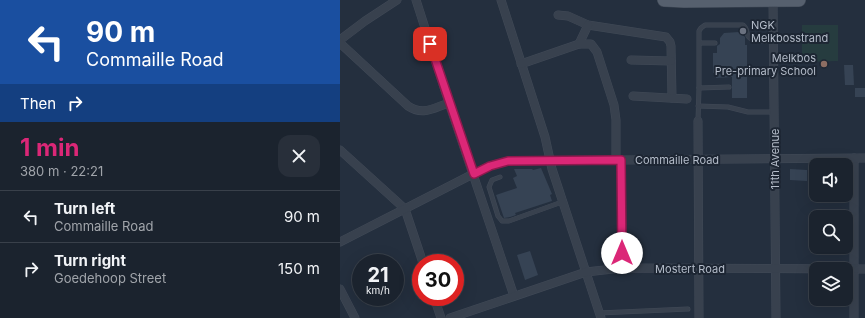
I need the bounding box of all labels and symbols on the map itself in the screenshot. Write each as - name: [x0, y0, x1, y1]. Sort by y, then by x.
- place label: NGK Melkbosstrand: [751, 18, 828, 45]
- marker: NGK Melkbosstrand: [738, 26, 748, 36]
- pin: [413, 27, 447, 61]
- place label: Melkbos Pre-primary School: [715, 51, 816, 78]
- marker: Melkbos Pre-primary School: [819, 59, 829, 69]
- street label: 11th Avenue: [768, 129, 782, 189]
- street label: Commaille Road: [635, 153, 719, 167]
- position arrow: [601, 232, 643, 274]
- speed limit sign: 30: [412, 254, 464, 306]
- street label: Mostert Road: [655, 262, 725, 276]

